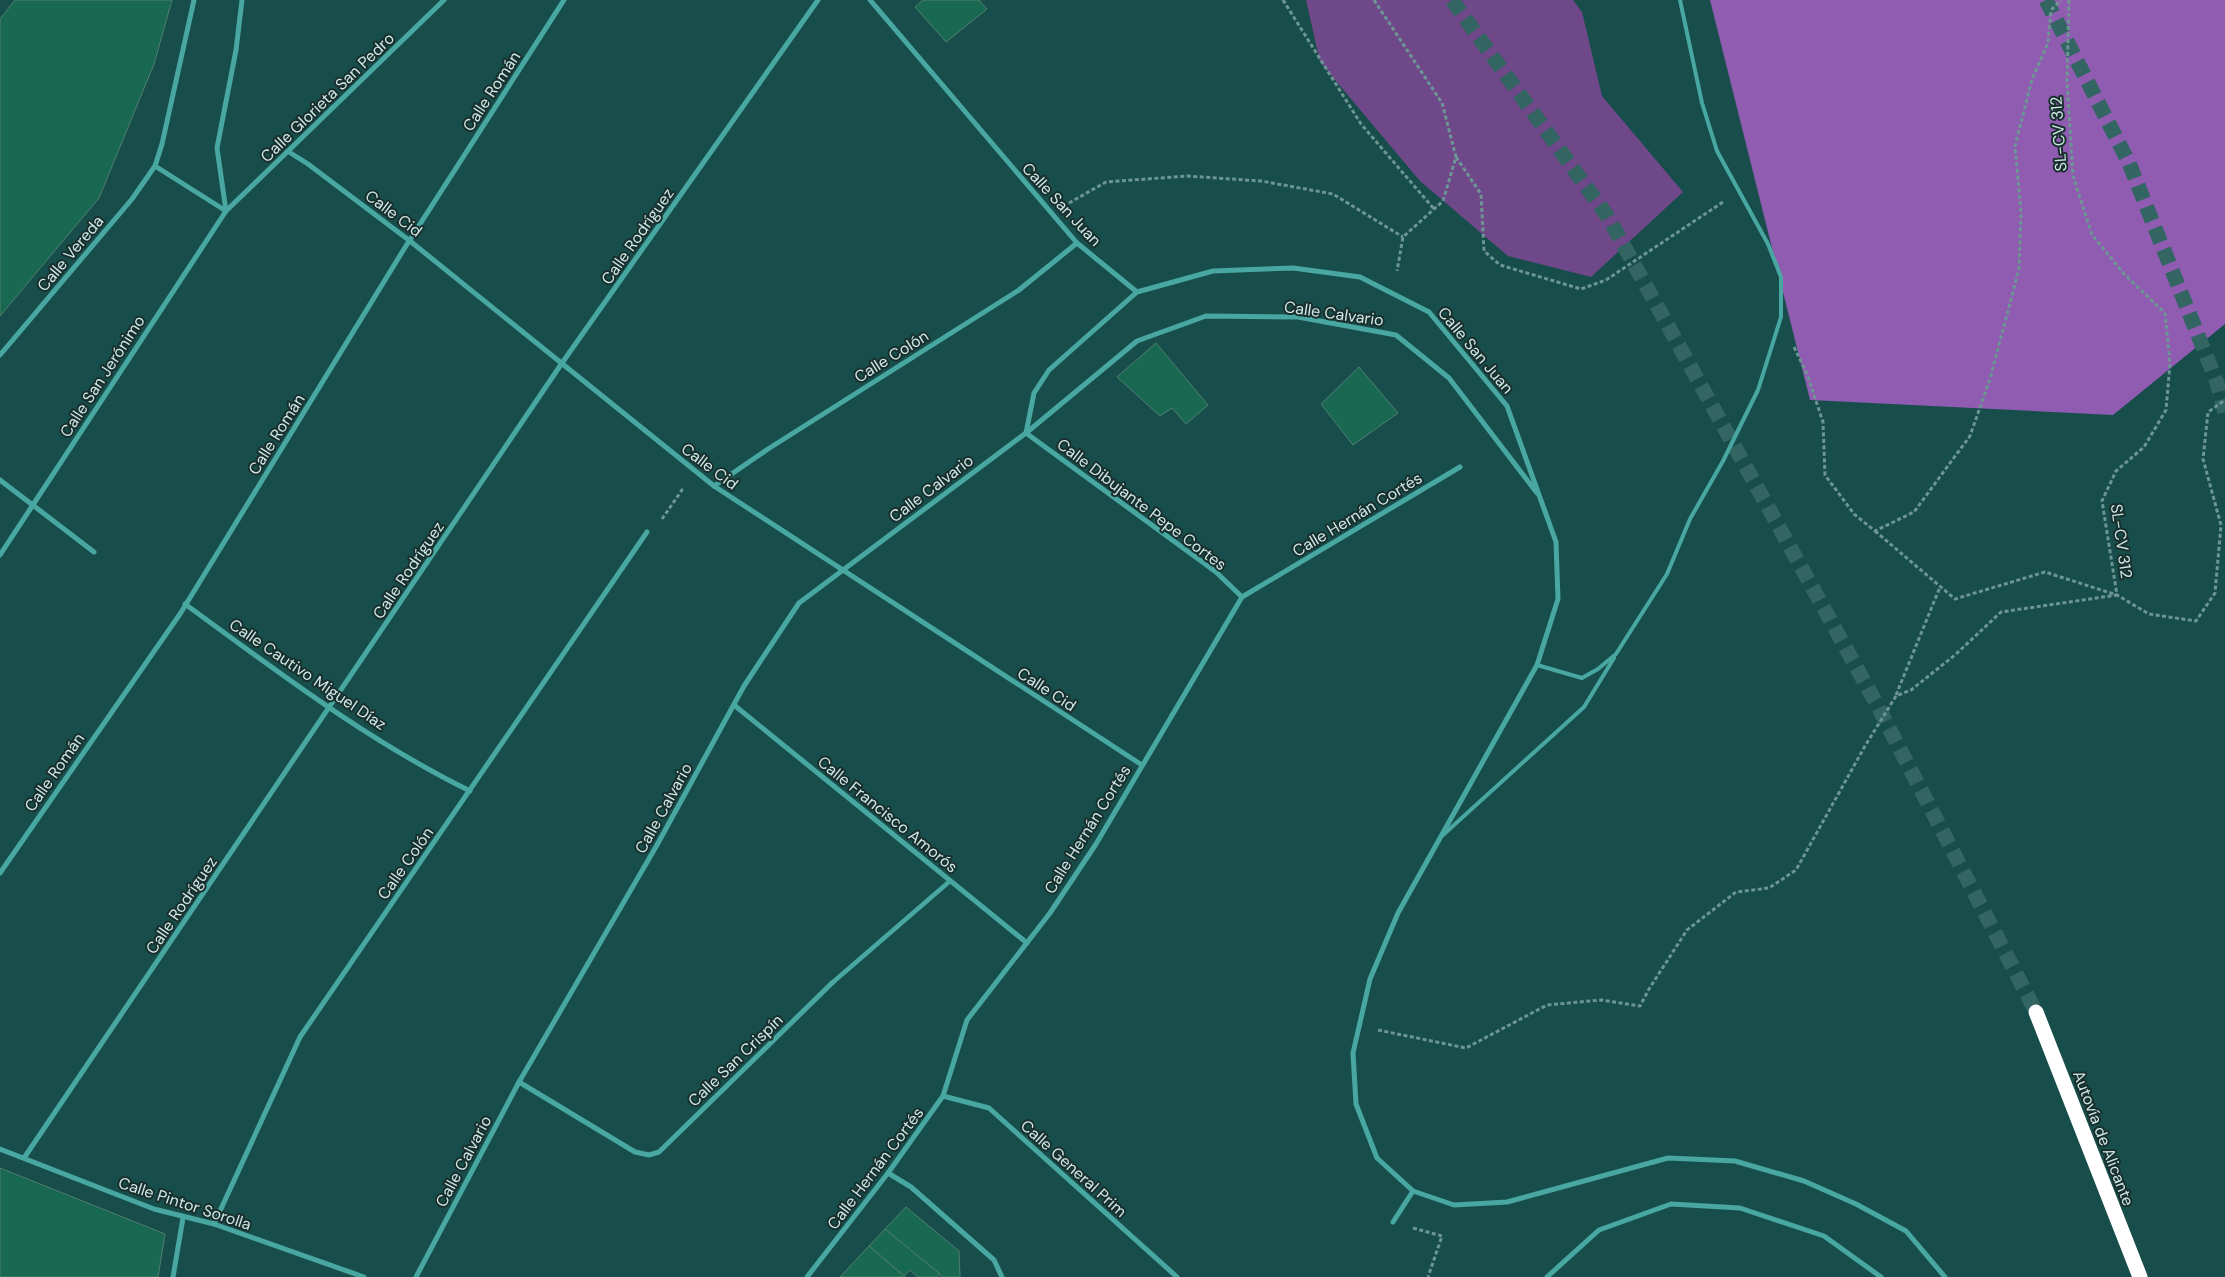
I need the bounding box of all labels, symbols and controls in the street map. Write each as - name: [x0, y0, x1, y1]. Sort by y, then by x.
- street label: Calle Glorieta San Pedro: [256, 28, 399, 167]
- street label: Calle Román: [458, 47, 525, 135]
- street label: SL-CV 312: [2045, 96, 2072, 172]
- street label: Calle San Juan: [1017, 158, 1106, 251]
- street label: Calle Rodríguez: [596, 184, 678, 289]
- street label: Calle Cid: [361, 185, 426, 242]
- street label: Calle Vereda: [32, 211, 108, 296]
- street label: Calle Calvario: [1283, 296, 1385, 331]
- street label: Calle San Juan: [1433, 303, 1518, 398]
- street label: Calle San Jerónimo: [55, 311, 150, 441]
- street label: Calle Colón: [850, 325, 932, 388]
- street label: Calle Román: [243, 390, 310, 479]
- street label: Calle Dibujante Pepe Cortes: [1053, 434, 1231, 575]
- street label: Calle Cid: [677, 438, 742, 495]
- street label: Calle Calvario: [885, 450, 978, 527]
- street label: Calle Hernán Cortés: [1288, 467, 1426, 562]
- street label: SL-CV 312: [2106, 502, 2137, 580]
- street label: Calle Rodríguez: [368, 517, 449, 623]
- street label: Calle Cautivo Miguel Díaz: [225, 614, 390, 735]
- street label: Calle Cid: [1013, 663, 1080, 716]
- street label: Calle Román: [20, 729, 89, 816]
- street label: Calle Francisco Amorós: [813, 751, 962, 877]
- street label: Calle Calvario: [630, 759, 697, 857]
- street label: Calle Hernán Cortés: [1039, 761, 1136, 898]
- street label: Calle Colón: [373, 823, 438, 904]
- street label: Calle Rodríguez: [141, 852, 222, 958]
- street label: Calle San Crispín: [683, 1010, 787, 1111]
- street label: Autovía de Alicante: [2068, 1068, 2139, 1209]
- street label: Calle Hernán Cortés: [822, 1103, 928, 1234]
- street label: Calle Calvario: [431, 1112, 496, 1210]
- street label: Calle General Prim: [1016, 1115, 1131, 1222]
- street label: Calle Pintor Sorolla: [116, 1172, 254, 1235]

